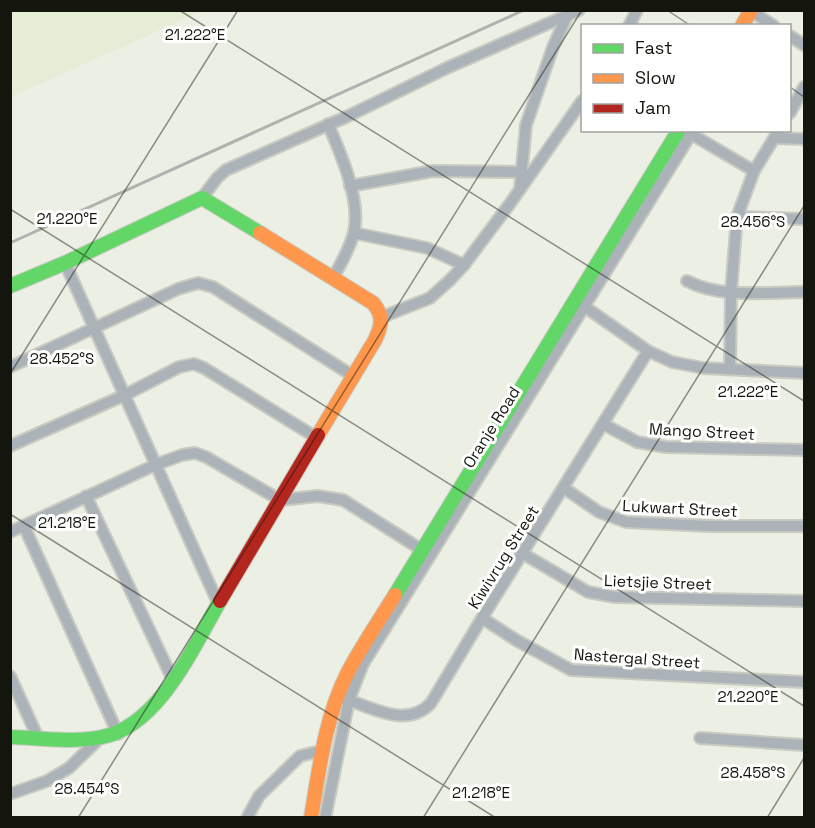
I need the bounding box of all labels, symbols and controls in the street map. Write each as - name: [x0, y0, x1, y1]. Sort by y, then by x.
- legend: [581, 24, 791, 132]
- text: 21.222°E: [165, 25, 225, 44]
- text: Fast: [635, 36, 672, 59]
- text: Slow: [635, 66, 676, 89]
- text: Jam: [635, 96, 671, 119]
- text: 21.220°E: [37, 209, 97, 228]
- text: 28.456°S: [721, 212, 785, 231]
- text: 28.452°S: [30, 349, 94, 368]
- text: 21.222°E: [718, 382, 778, 401]
- street label: Oranje Road: [458, 383, 525, 472]
- street label: Mango Street: [648, 418, 755, 445]
- street label: Lukwart Street: [622, 495, 738, 522]
- street label: Kiwivrug Street: [463, 502, 544, 613]
- text: 21.218°E: [38, 513, 96, 532]
- street label: Lietsjie Street: [604, 570, 712, 595]
- street label: Nastergal Street: [573, 644, 701, 673]
- text: 21.220°E: [718, 687, 778, 706]
- text: 28.458°S: [721, 763, 785, 782]
- text: 28.454°S: [55, 779, 119, 798]
- text: 21.218°E: [452, 783, 510, 802]

